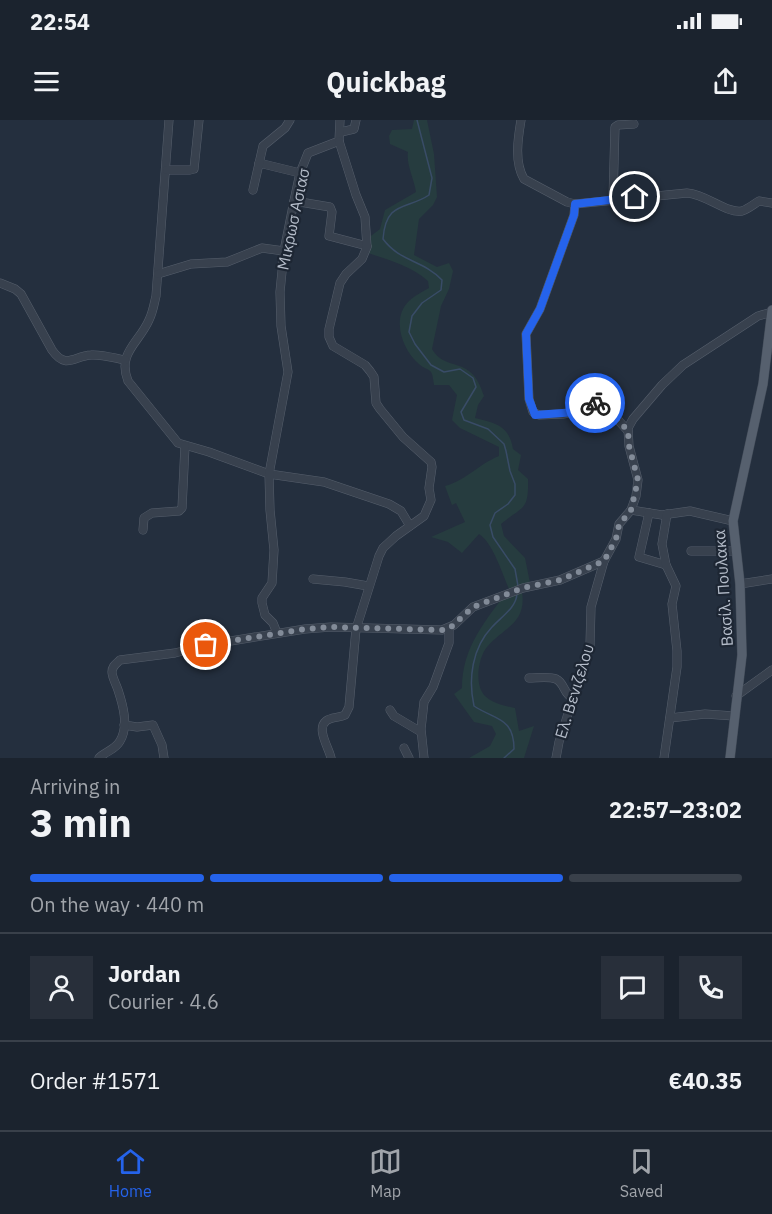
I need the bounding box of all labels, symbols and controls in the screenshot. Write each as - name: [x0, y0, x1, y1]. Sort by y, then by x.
- text: 22:54: [30, 7, 90, 36]
- text: Quickbag: [326, 64, 446, 99]
- icon: menu: [30, 65, 63, 98]
- icon: share: [709, 65, 742, 98]
- street label: Μικρωσ Ασιασ: [272, 166, 314, 272]
- pin: [609, 171, 660, 222]
- icon: home: [618, 180, 651, 213]
- courier: [565, 373, 625, 433]
- icon: bike: [579, 387, 612, 420]
- street label: Βασίλ. Πουλακα: [709, 529, 737, 647]
- pin: [180, 619, 231, 670]
- icon: bag: [189, 628, 222, 661]
- street label: Ελ. Βενιζελου: [550, 641, 598, 741]
- text: Arriving in: [30, 773, 120, 800]
- text: 22:57–23:02: [609, 795, 742, 824]
- text: 3 min: [30, 797, 132, 848]
- text: On the way · 440 m: [30, 891, 204, 918]
- button: person: [30, 956, 93, 1019]
- button: chat: [601, 956, 664, 1019]
- button: phone: [679, 956, 742, 1019]
- text: Jordan: [108, 959, 181, 988]
- text: Courier · 4.6: [108, 988, 219, 1015]
- text: Order #1571: [30, 1066, 160, 1095]
- text: €40.35: [669, 1066, 742, 1095]
- tab: Home: [109, 1145, 152, 1201]
- tab: Map: [369, 1145, 402, 1201]
- tab: Saved: [620, 1145, 663, 1201]

